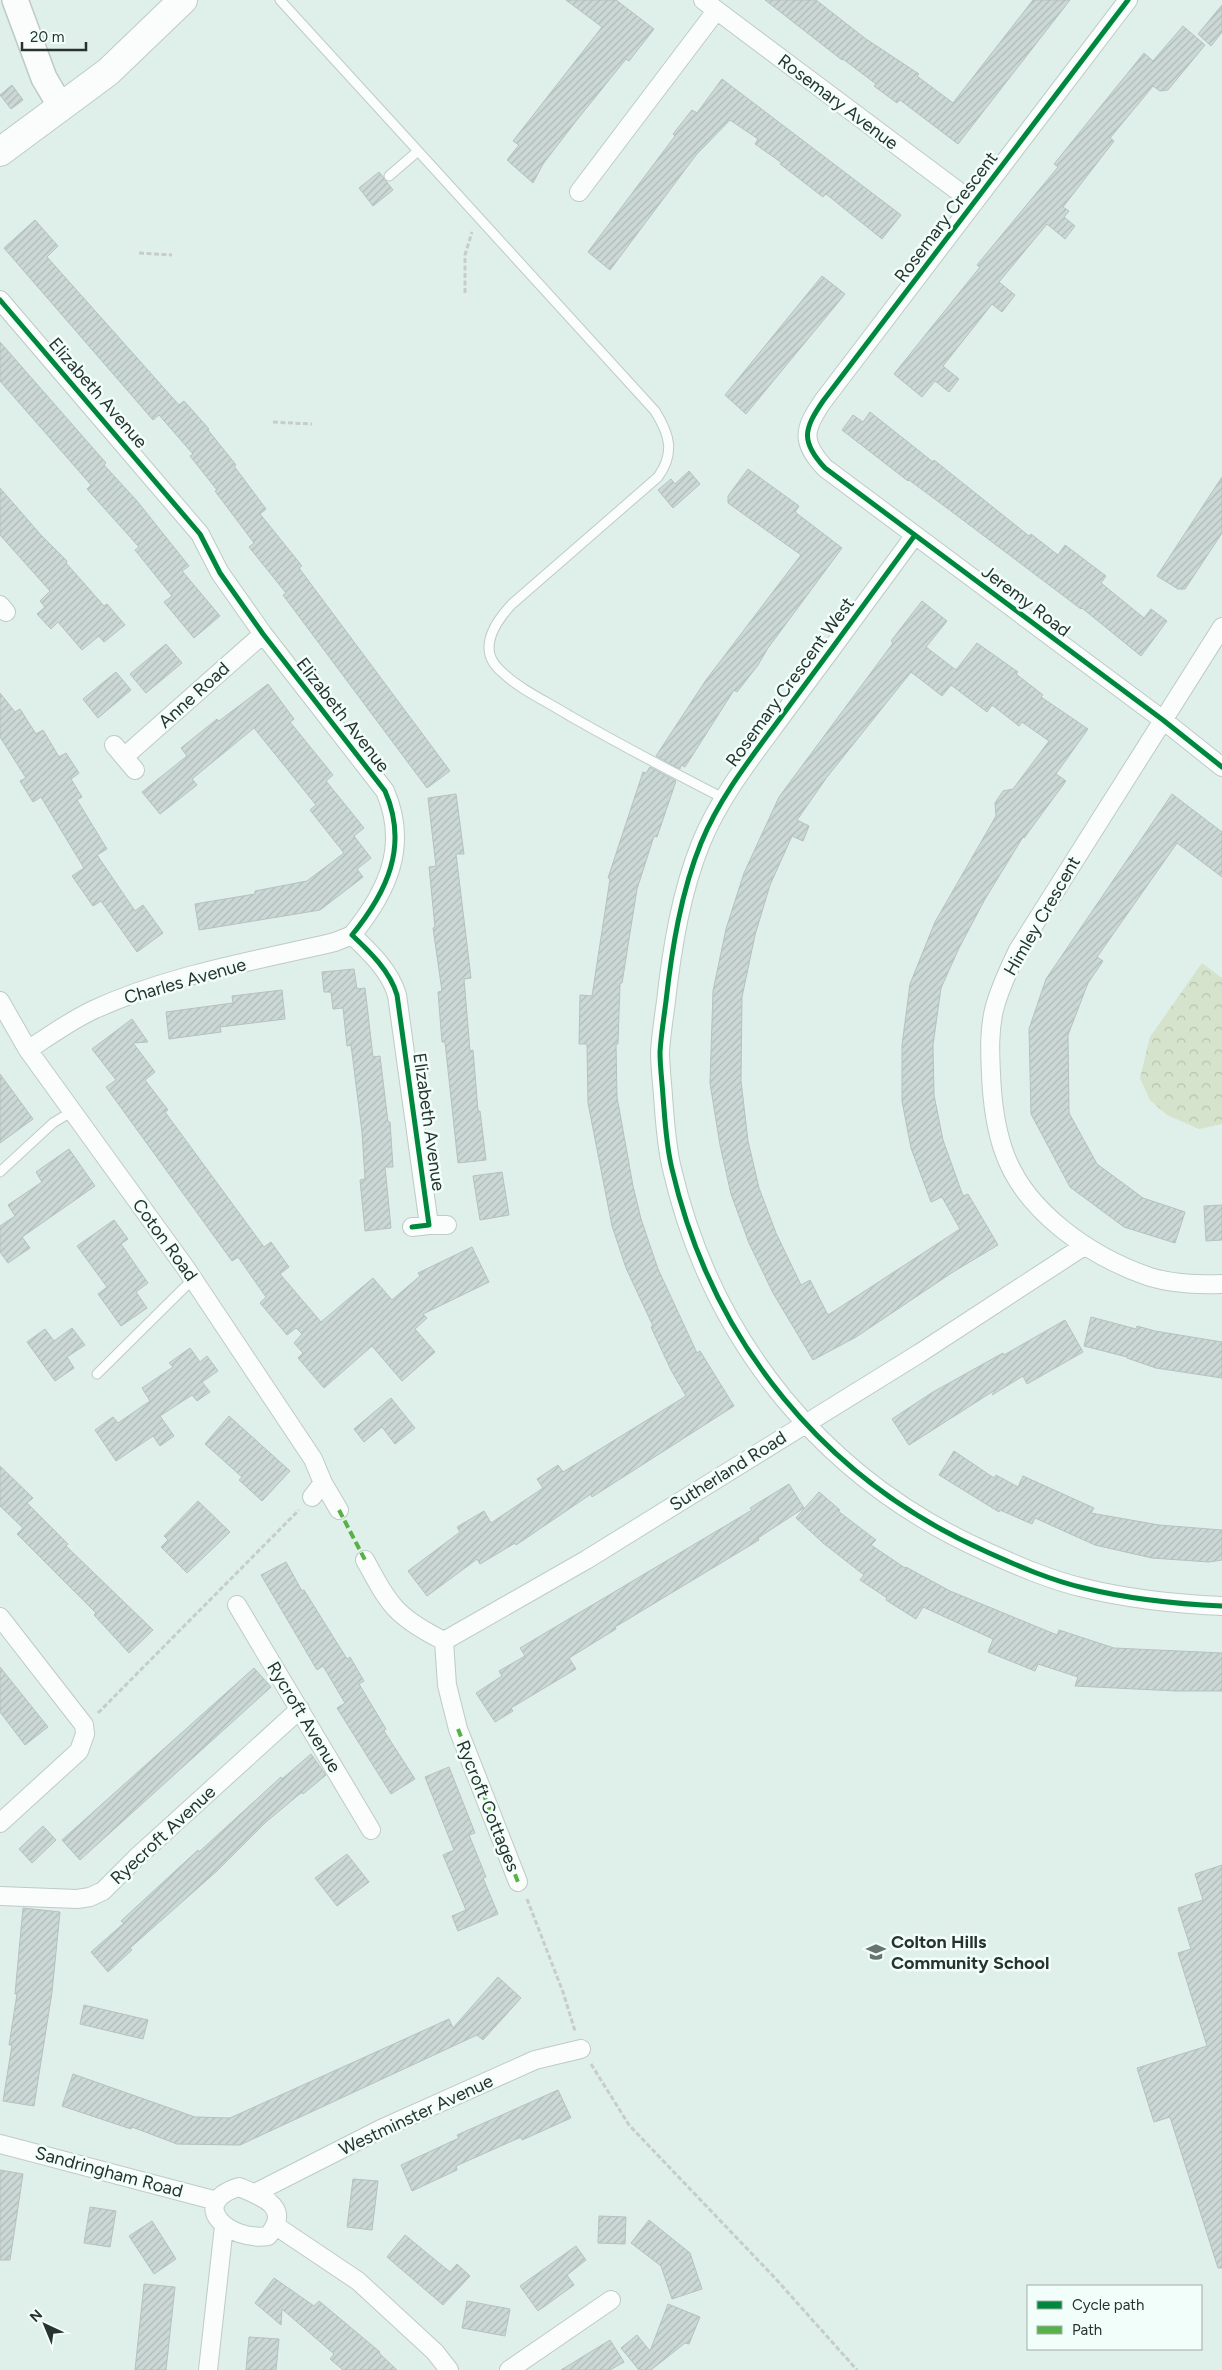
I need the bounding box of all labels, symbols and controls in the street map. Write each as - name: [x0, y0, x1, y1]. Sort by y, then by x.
- scale bar: [22, 20, 86, 52]
- text: 20 m: [30, 28, 64, 46]
- street label: Rosemary Avenue: [773, 49, 903, 155]
- street label: Rosemary Crescent: [890, 147, 1002, 287]
- street label: Elizabeth Avenue: [44, 333, 152, 453]
- street label: Jeremy Road: [977, 560, 1075, 642]
- street label: Rosemary Crescent West: [721, 593, 859, 771]
- street label: Elizabeth Avenue: [291, 653, 395, 777]
- street label: Anne Road: [154, 657, 234, 733]
- street label: Himley Crescent: [999, 852, 1085, 980]
- street label: Charles Avenue: [122, 953, 249, 1009]
- street label: Elizabeth Avenue: [408, 1051, 450, 1193]
- street label: Coton Road: [128, 1194, 202, 1286]
- street label: Sutherland Road: [666, 1426, 790, 1516]
- street label: Rycroft Avenue: [262, 1658, 346, 1777]
- street label: Rycroft Cottages: [452, 1737, 524, 1875]
- street label: Ryecroft Avenue: [106, 1781, 220, 1889]
- place label: Colton Hills Community School: [891, 1931, 1049, 1974]
- school or university icon: Colton Hills Community School: [865, 1941, 887, 1963]
- street label: Westminster Avenue: [335, 2070, 497, 2160]
- street label: Sandringham Road: [33, 2142, 185, 2202]
- legend: [1027, 2285, 1202, 2350]
- text: Cycle path: [1072, 2296, 1144, 2314]
- north arrow: [20, 2300, 70, 2350]
- text: N: [27, 2306, 46, 2326]
- text: Path: [1072, 2321, 1102, 2339]

